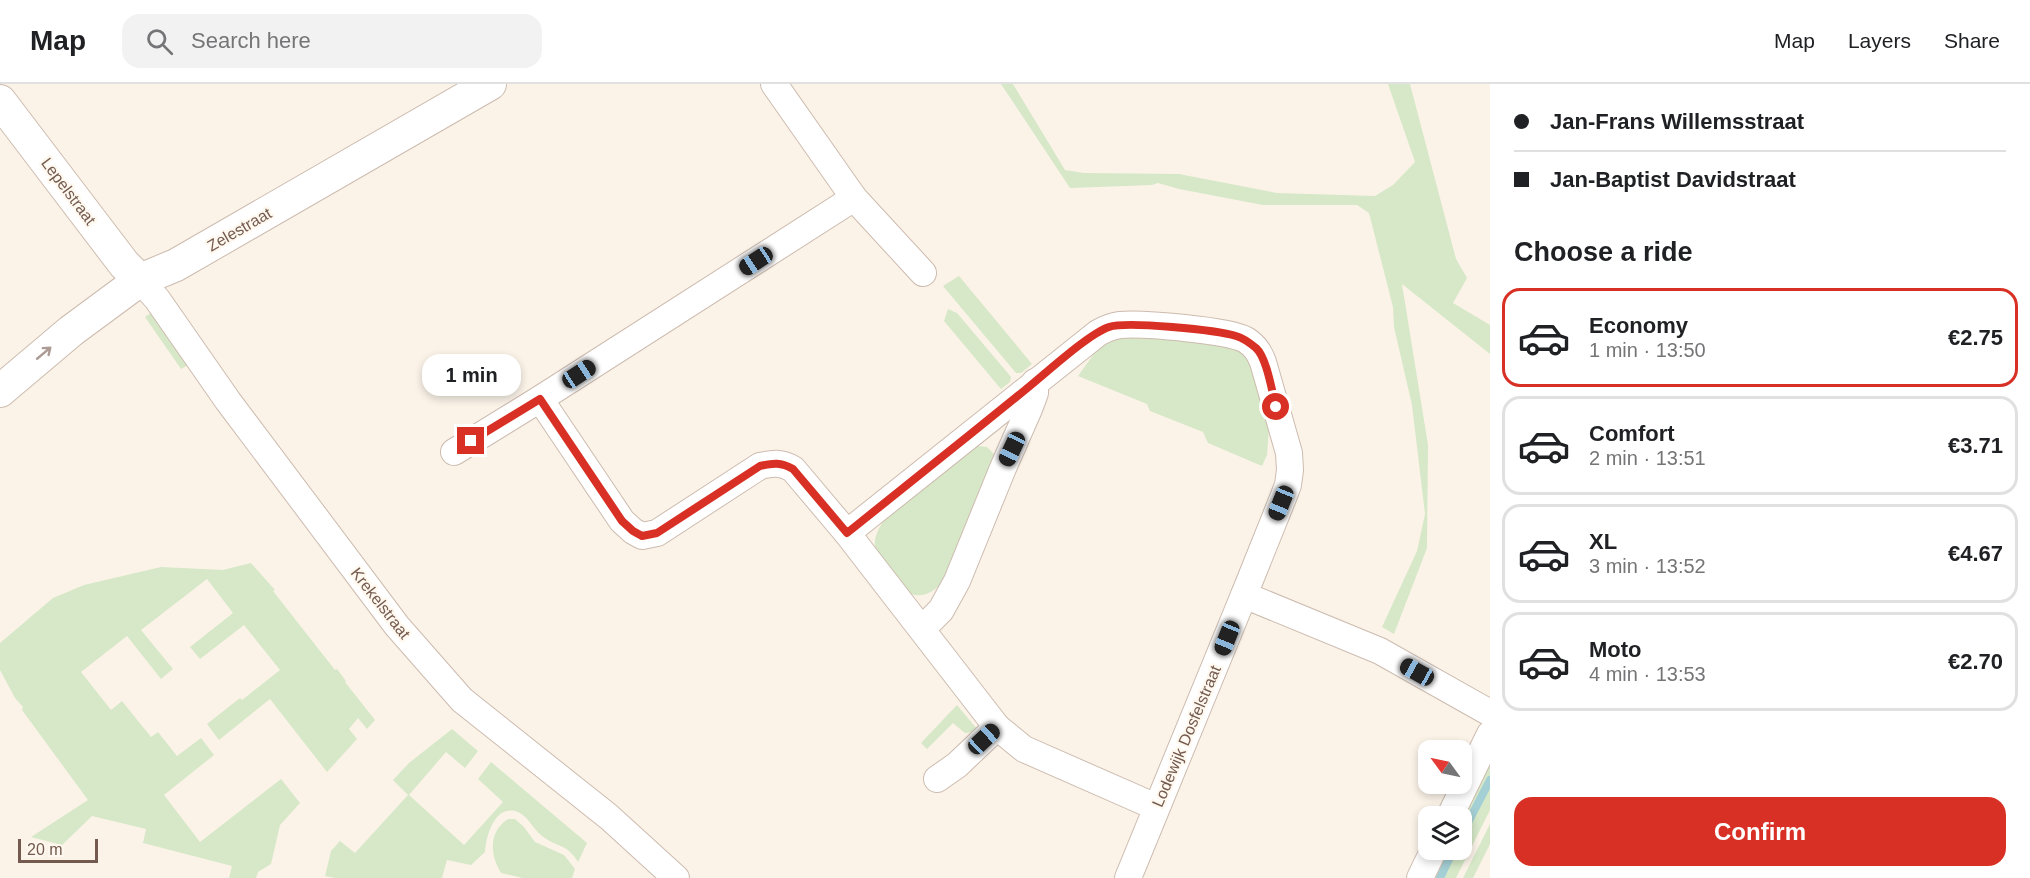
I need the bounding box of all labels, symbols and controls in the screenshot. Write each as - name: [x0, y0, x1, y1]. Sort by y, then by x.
- search box: [122, 14, 542, 68]
- text: Map: [30, 25, 86, 56]
- icon: search: [143, 25, 176, 58]
- text: Search here: [191, 28, 311, 53]
- text: Map: [1774, 29, 1815, 52]
- text: Layers: [1848, 29, 1911, 52]
- text: Share: [1944, 29, 2000, 52]
- text: Jan-Frans Willemsstraat: [1550, 109, 1804, 134]
- street label: Lepelstraat: [38, 155, 100, 228]
- text: Jan-Baptist Davidstraat: [1550, 167, 1796, 192]
- street label: Zelestraat: [204, 204, 275, 255]
- text: Choose a ride: [1514, 237, 1693, 267]
- car: [736, 244, 776, 278]
- icon: car: [1517, 311, 1571, 365]
- text: Economy: [1589, 313, 1688, 338]
- text: €2.75: [1948, 325, 2003, 350]
- text: 1 min · 13:50: [1589, 339, 1706, 361]
- one-way arrow: [36, 346, 51, 360]
- callout: 1 min: [422, 354, 520, 396]
- car: [559, 357, 599, 391]
- text: 1 min: [445, 364, 498, 386]
- route start: [1262, 393, 1289, 420]
- icon: car: [1517, 419, 1571, 473]
- text: Comfort: [1589, 421, 1675, 446]
- route end: [457, 427, 484, 454]
- car: [996, 429, 1028, 469]
- text: €3.71: [1948, 433, 2003, 458]
- text: 2 min · 13:51: [1589, 447, 1706, 469]
- car: [1266, 483, 1296, 523]
- icon: car: [1517, 527, 1571, 581]
- text: XL: [1589, 529, 1617, 554]
- text: €4.67: [1948, 541, 2003, 566]
- text: 3 min · 13:52: [1589, 555, 1706, 577]
- street label: Krekelstraat: [348, 564, 414, 643]
- car: [1212, 618, 1242, 658]
- icon: car: [1517, 635, 1571, 689]
- text: Moto: [1589, 637, 1642, 662]
- text: €2.70: [1948, 649, 2003, 674]
- car: [1397, 655, 1437, 689]
- street label: Lodewijk Dosfelstraat: [1149, 662, 1224, 810]
- text: 4 min · 13:53: [1589, 663, 1706, 685]
- car: [965, 720, 1003, 758]
- north arrow: [1418, 740, 1472, 794]
- map controls: [1418, 740, 1472, 860]
- button: Confirm: [1514, 797, 2006, 866]
- button: layers: [1418, 806, 1472, 860]
- scale bar: [18, 836, 98, 864]
- text: 20 m: [27, 841, 63, 858]

